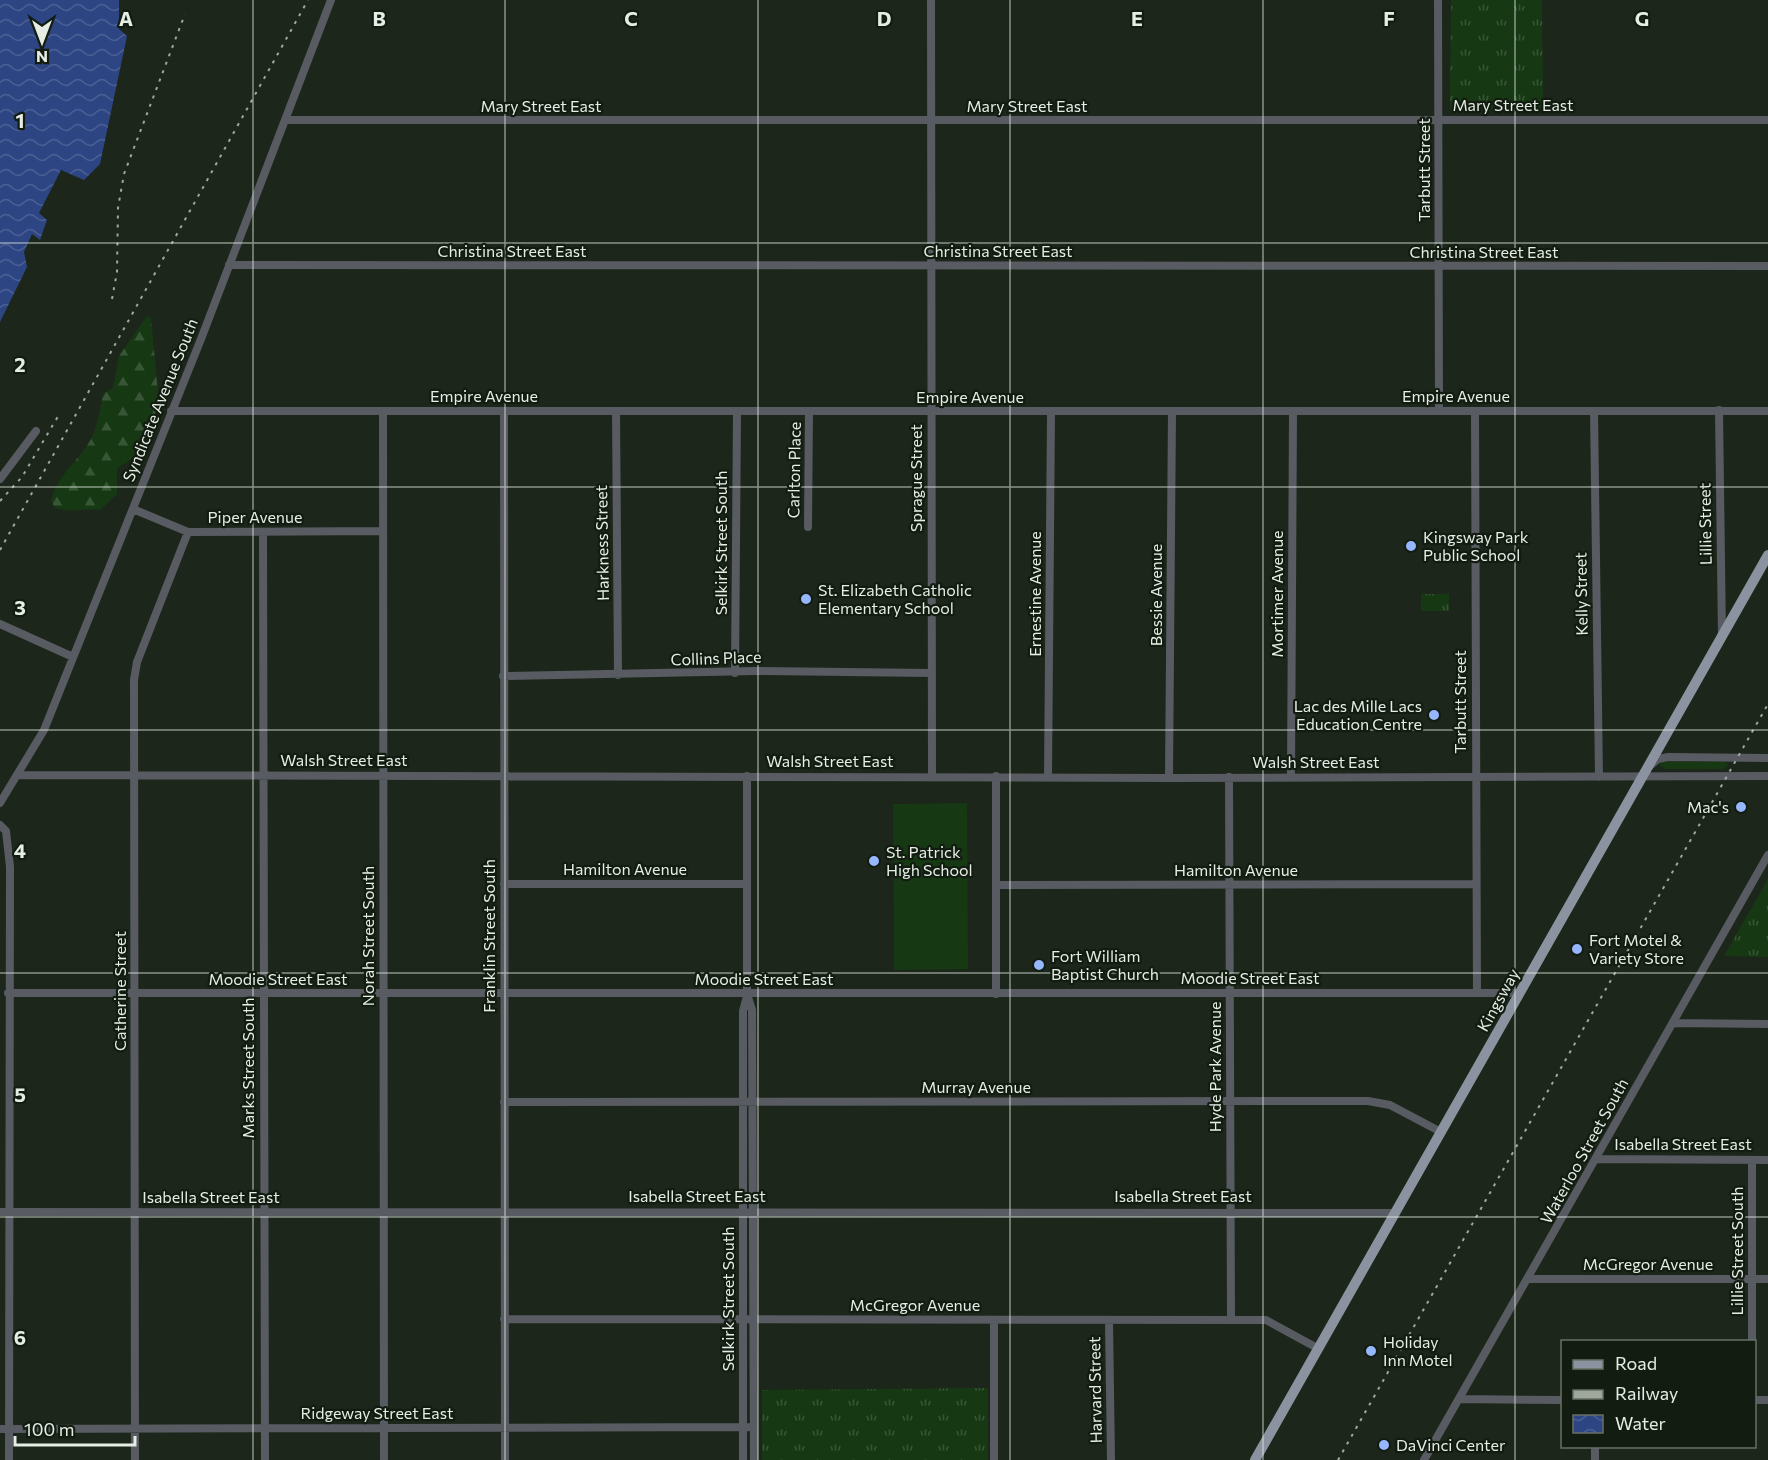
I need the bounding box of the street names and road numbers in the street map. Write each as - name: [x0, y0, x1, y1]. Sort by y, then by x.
- street label: Mary Street East: [1452, 95, 1574, 114]
- street label: Mary Street East: [480, 96, 602, 115]
- street label: Mary Street East: [966, 96, 1088, 115]
- street label: Tarbutt Street: [1414, 118, 1433, 222]
- street label: Christina Street East: [437, 241, 587, 260]
- street label: Christina Street East: [923, 241, 1073, 260]
- street label: Christina Street East: [1409, 242, 1559, 261]
- street label: Syndicate Avenue South: [118, 316, 201, 484]
- street label: Empire Avenue: [430, 386, 538, 405]
- street label: Empire Avenue: [1402, 386, 1510, 405]
- street label: Empire Avenue: [916, 387, 1024, 406]
- street label: Carlton Place: [783, 421, 804, 519]
- street label: Sprague Street: [906, 424, 925, 532]
- street label: Selkirk Street South: [711, 471, 730, 615]
- street label: Lillie Street: [1694, 482, 1715, 565]
- street label: Harkness Street: [591, 484, 612, 601]
- street label: Piper Avenue: [208, 507, 302, 526]
- street label: Mortimer Avenue: [1267, 530, 1286, 658]
- street label: Ernestine Avenue: [1025, 531, 1044, 657]
- street label: Bessie Avenue: [1146, 544, 1165, 646]
- street label: Kelly Street: [1570, 552, 1591, 636]
- street label: Collins Place: [670, 646, 762, 669]
- street label: Tarbutt Street: [1450, 650, 1469, 754]
- street label: Walsh Street East: [280, 750, 408, 769]
- street label: Walsh Street East: [766, 751, 894, 770]
- street label: Walsh Street East: [1252, 752, 1380, 771]
- street label: Franklin Street South: [479, 859, 498, 1013]
- street label: Hamilton Avenue: [563, 859, 687, 878]
- street label: Hamilton Avenue: [1174, 860, 1298, 879]
- street label: Norah Street South: [358, 866, 377, 1006]
- street label: Catherine Street: [110, 931, 129, 1051]
- street label: Kingsway: [1473, 965, 1523, 1035]
- street label: Moodie Street East: [1180, 968, 1320, 987]
- street label: Moodie Street East: [208, 969, 348, 988]
- street label: Moodie Street East: [694, 969, 834, 988]
- street label: Marks Street South: [238, 998, 257, 1138]
- street label: Hyde Park Avenue: [1205, 1002, 1224, 1132]
- street label: Waterloo Street South: [1536, 1075, 1631, 1227]
- street label: Murray Avenue: [921, 1077, 1031, 1096]
- street label: Isabella Street East: [1614, 1134, 1752, 1153]
- street label: Isabella Street East: [628, 1186, 766, 1205]
- street label: Isabella Street East: [1114, 1186, 1252, 1205]
- street label: Isabella Street East: [142, 1187, 280, 1206]
- street label: Lillie Street South: [1727, 1187, 1746, 1315]
- street label: Selkirk Street South: [718, 1227, 737, 1371]
- street label: McGregor Avenue: [1583, 1254, 1713, 1273]
- street label: McGregor Avenue: [850, 1295, 980, 1314]
- street label: Harvard Street: [1084, 1336, 1105, 1444]
- street label: Ridgeway Street East: [301, 1403, 454, 1422]

